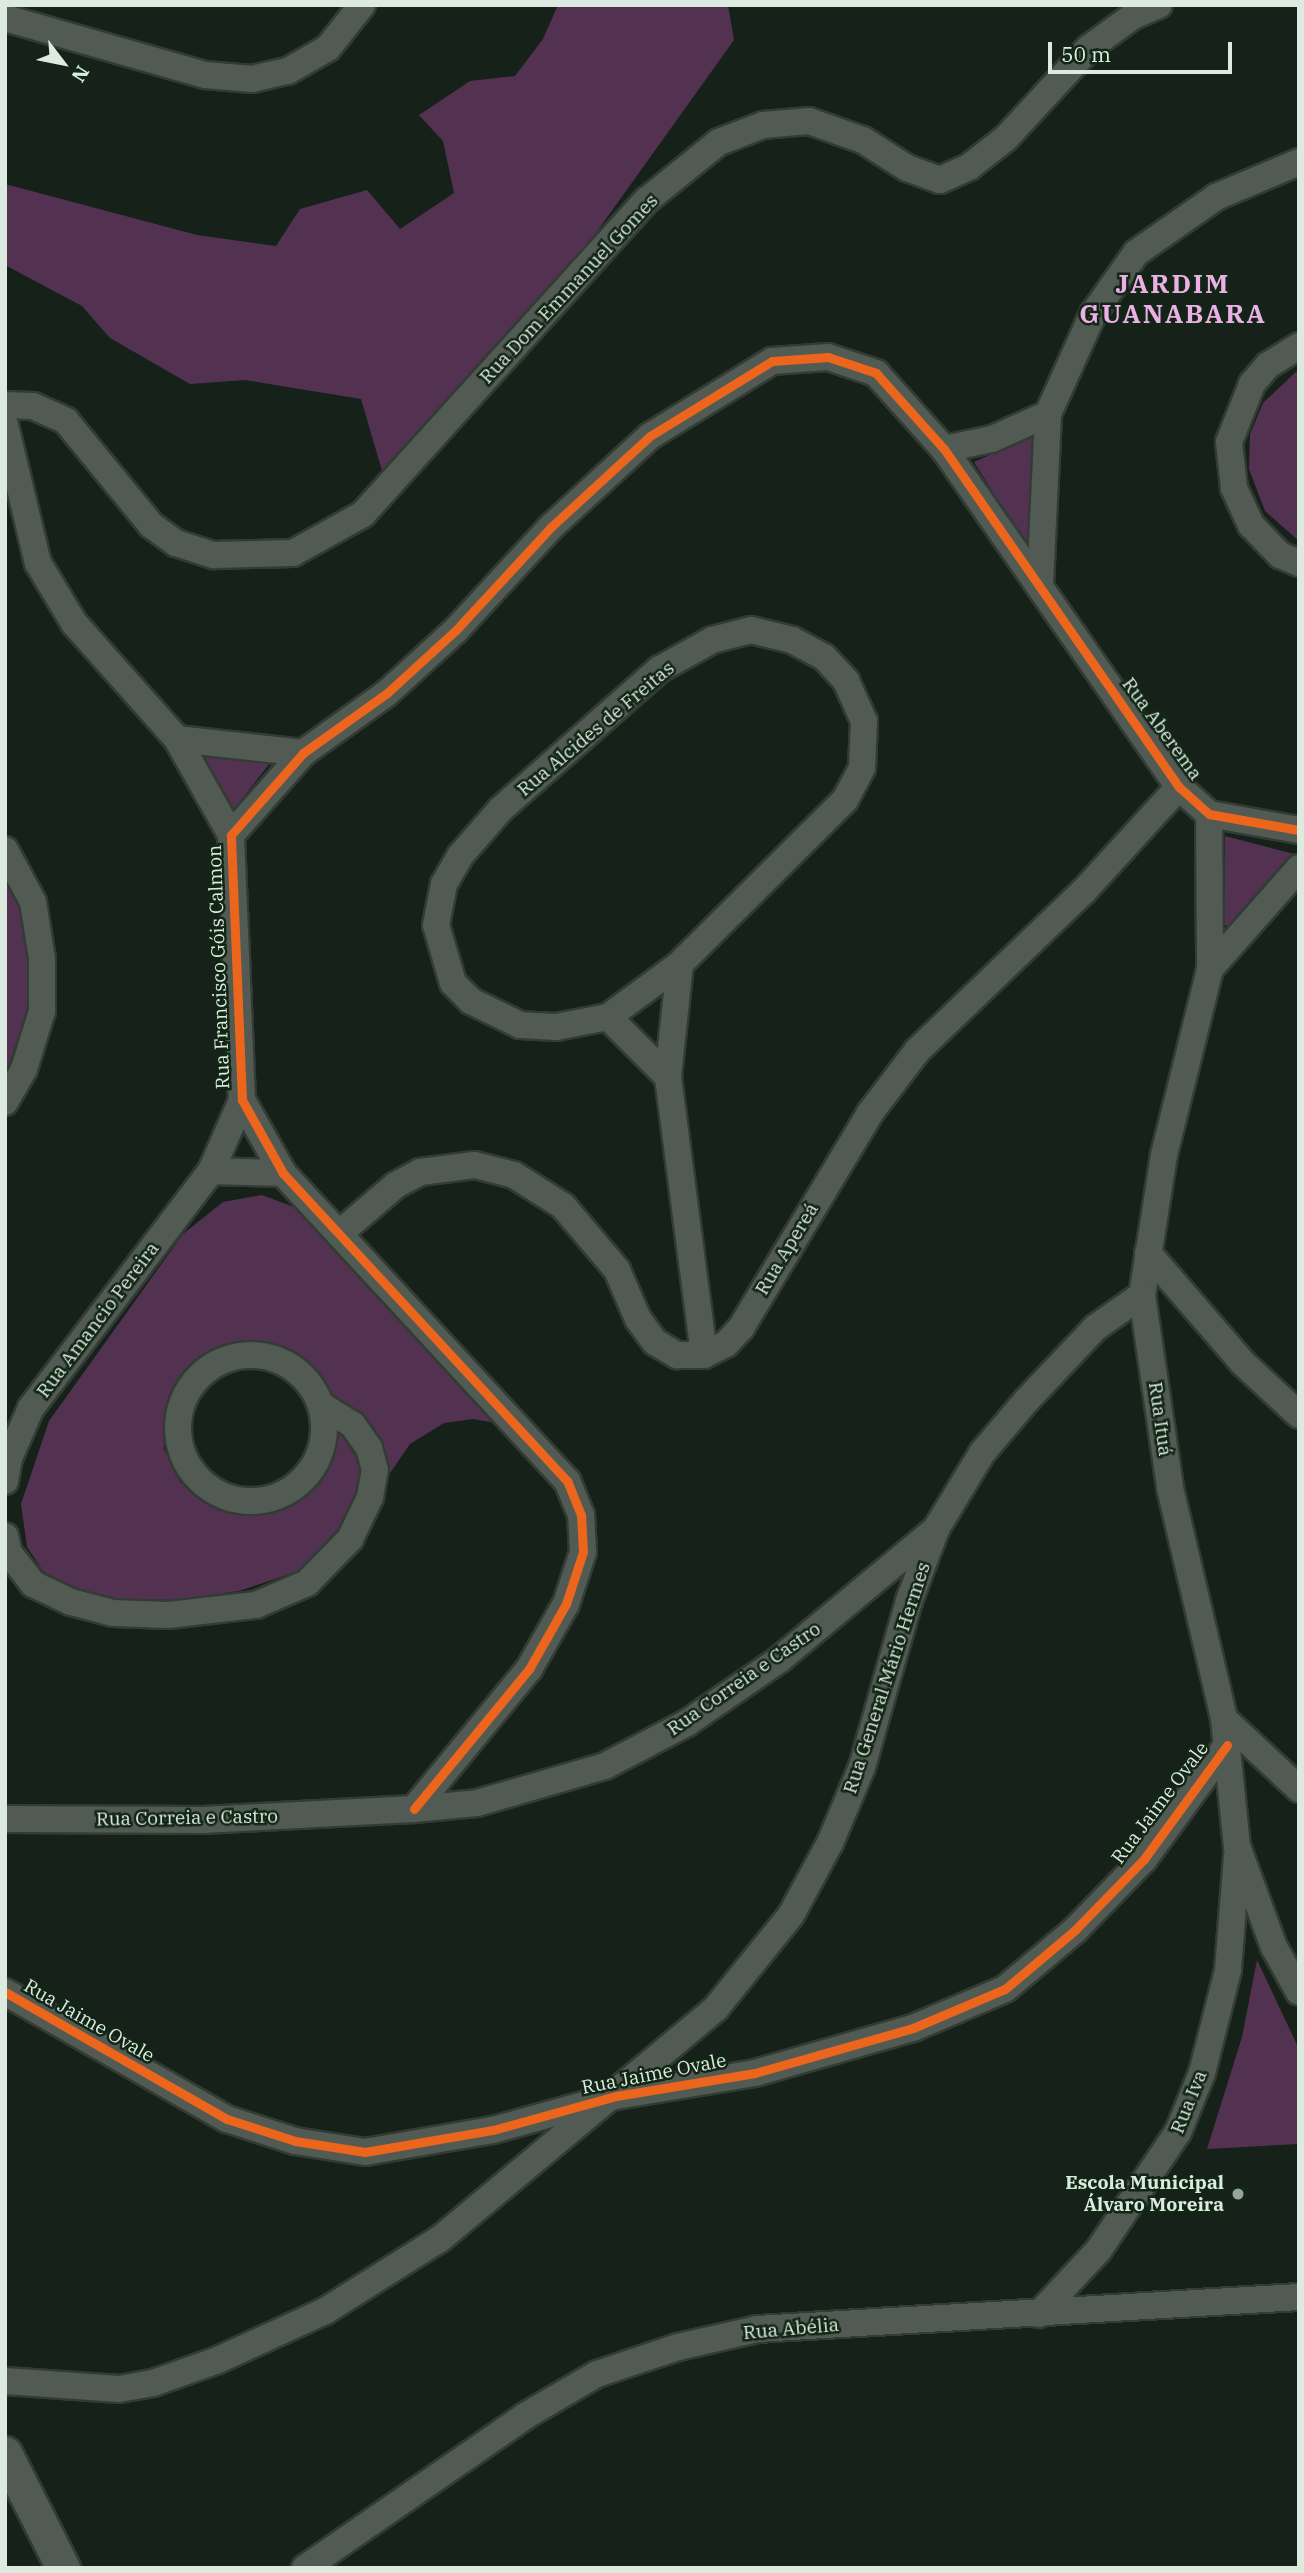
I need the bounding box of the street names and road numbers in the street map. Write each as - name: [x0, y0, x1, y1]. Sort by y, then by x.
- street label: Rua Dom Emmanuel Gomes: [475, 190, 663, 388]
- street label: Rua Alcides de Freitas: [513, 657, 679, 801]
- street label: Rua Aberema: [1117, 673, 1207, 785]
- street label: Rua Francisco Góis Calmon: [203, 844, 235, 1090]
- street label: Rua Apereá: [751, 1199, 823, 1299]
- street label: Rua Amancio Pereira: [32, 1238, 164, 1402]
- street label: Rua Ituá: [1144, 1380, 1176, 1458]
- street label: Rua General Mário Hermes: [839, 1559, 935, 1797]
- street label: Rua Correia e Castro: [663, 1617, 825, 1741]
- street label: Rua Jaime Ovale: [1107, 1738, 1213, 1868]
- street label: Rua Correia e Castro: [96, 1805, 278, 1831]
- street label: Rua Jaime Ovale: [20, 1974, 158, 2068]
- street label: Rua Jaime Ovale: [580, 2049, 728, 2099]
- street label: Rua Iva: [1166, 2067, 1212, 2137]
- street label: Rua Abélia: [742, 2313, 840, 2345]

